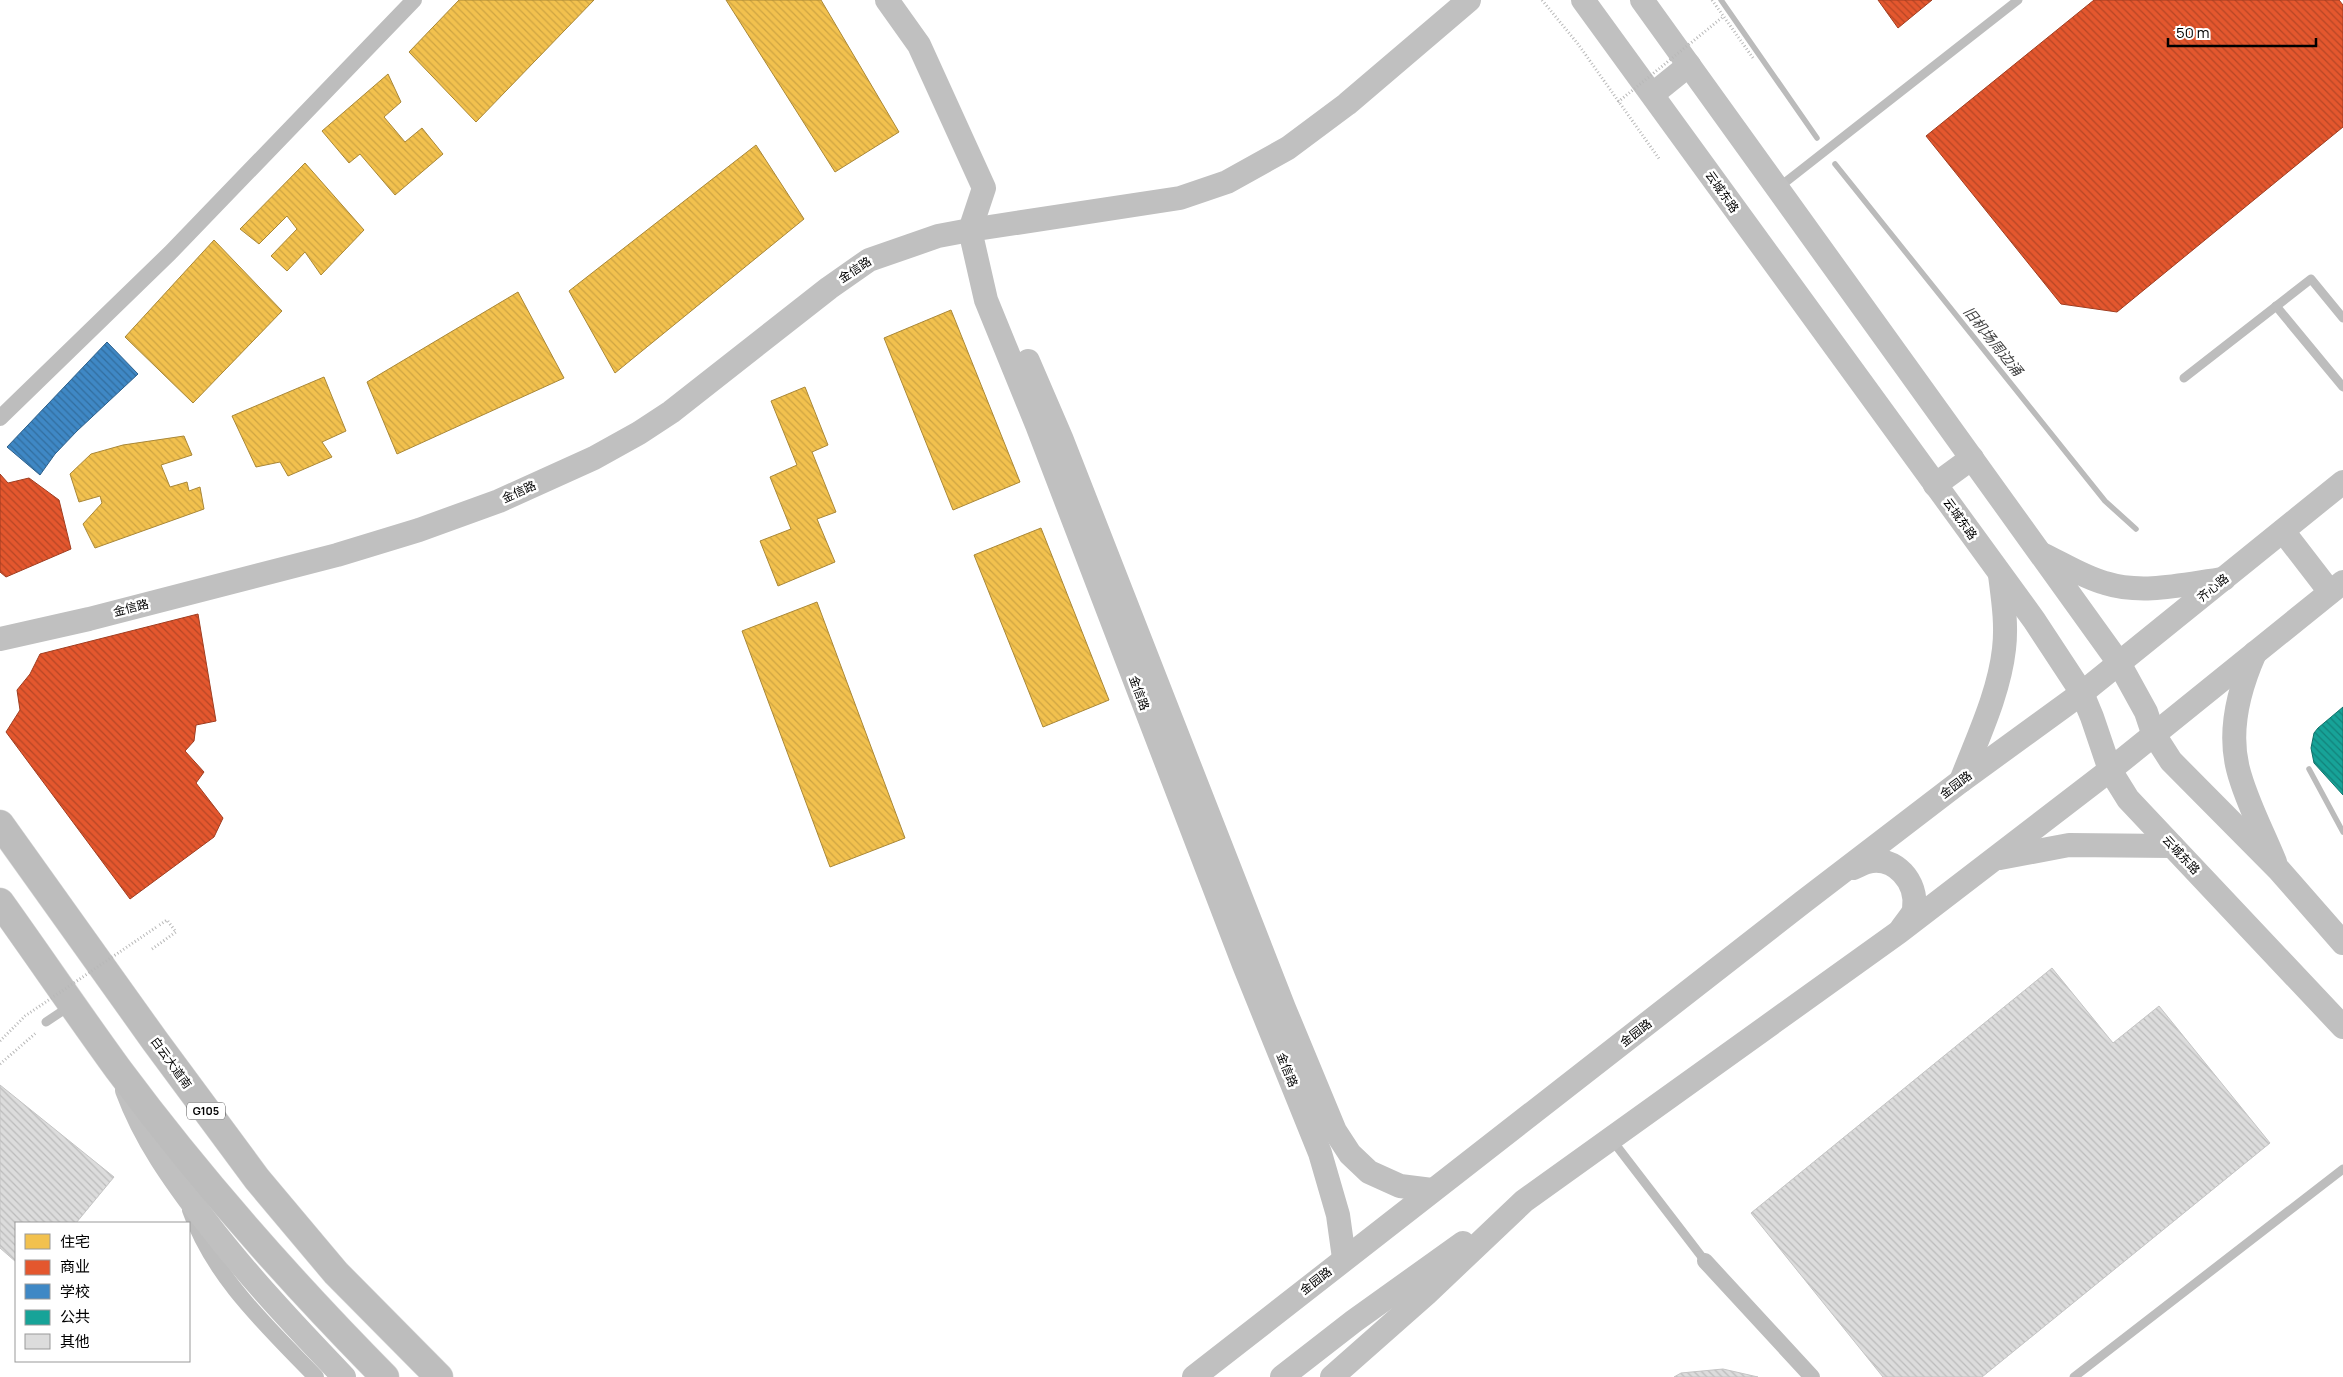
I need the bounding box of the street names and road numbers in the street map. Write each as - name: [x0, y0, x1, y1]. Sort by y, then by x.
- street label: 云城东路: [1702, 167, 1743, 216]
- street label: 金信路: [835, 253, 874, 287]
- street label: 金信路: [499, 476, 539, 507]
- street label: 云城东路: [1939, 494, 1981, 543]
- street label: 齐心路: [2193, 570, 2232, 606]
- street label: 金信路: [111, 595, 150, 620]
- street label: 金信路: [1125, 673, 1154, 713]
- street label: 金园路: [1936, 767, 1975, 802]
- street label: 云城东路: [2159, 831, 2204, 878]
- street label: 金园路: [1616, 1015, 1655, 1050]
- street label: 白云大道南: [147, 1033, 196, 1092]
- street label: 金信路: [1273, 1050, 1302, 1090]
- road number: G105: [187, 1102, 225, 1120]
- street label: 金园路: [1296, 1263, 1335, 1298]

